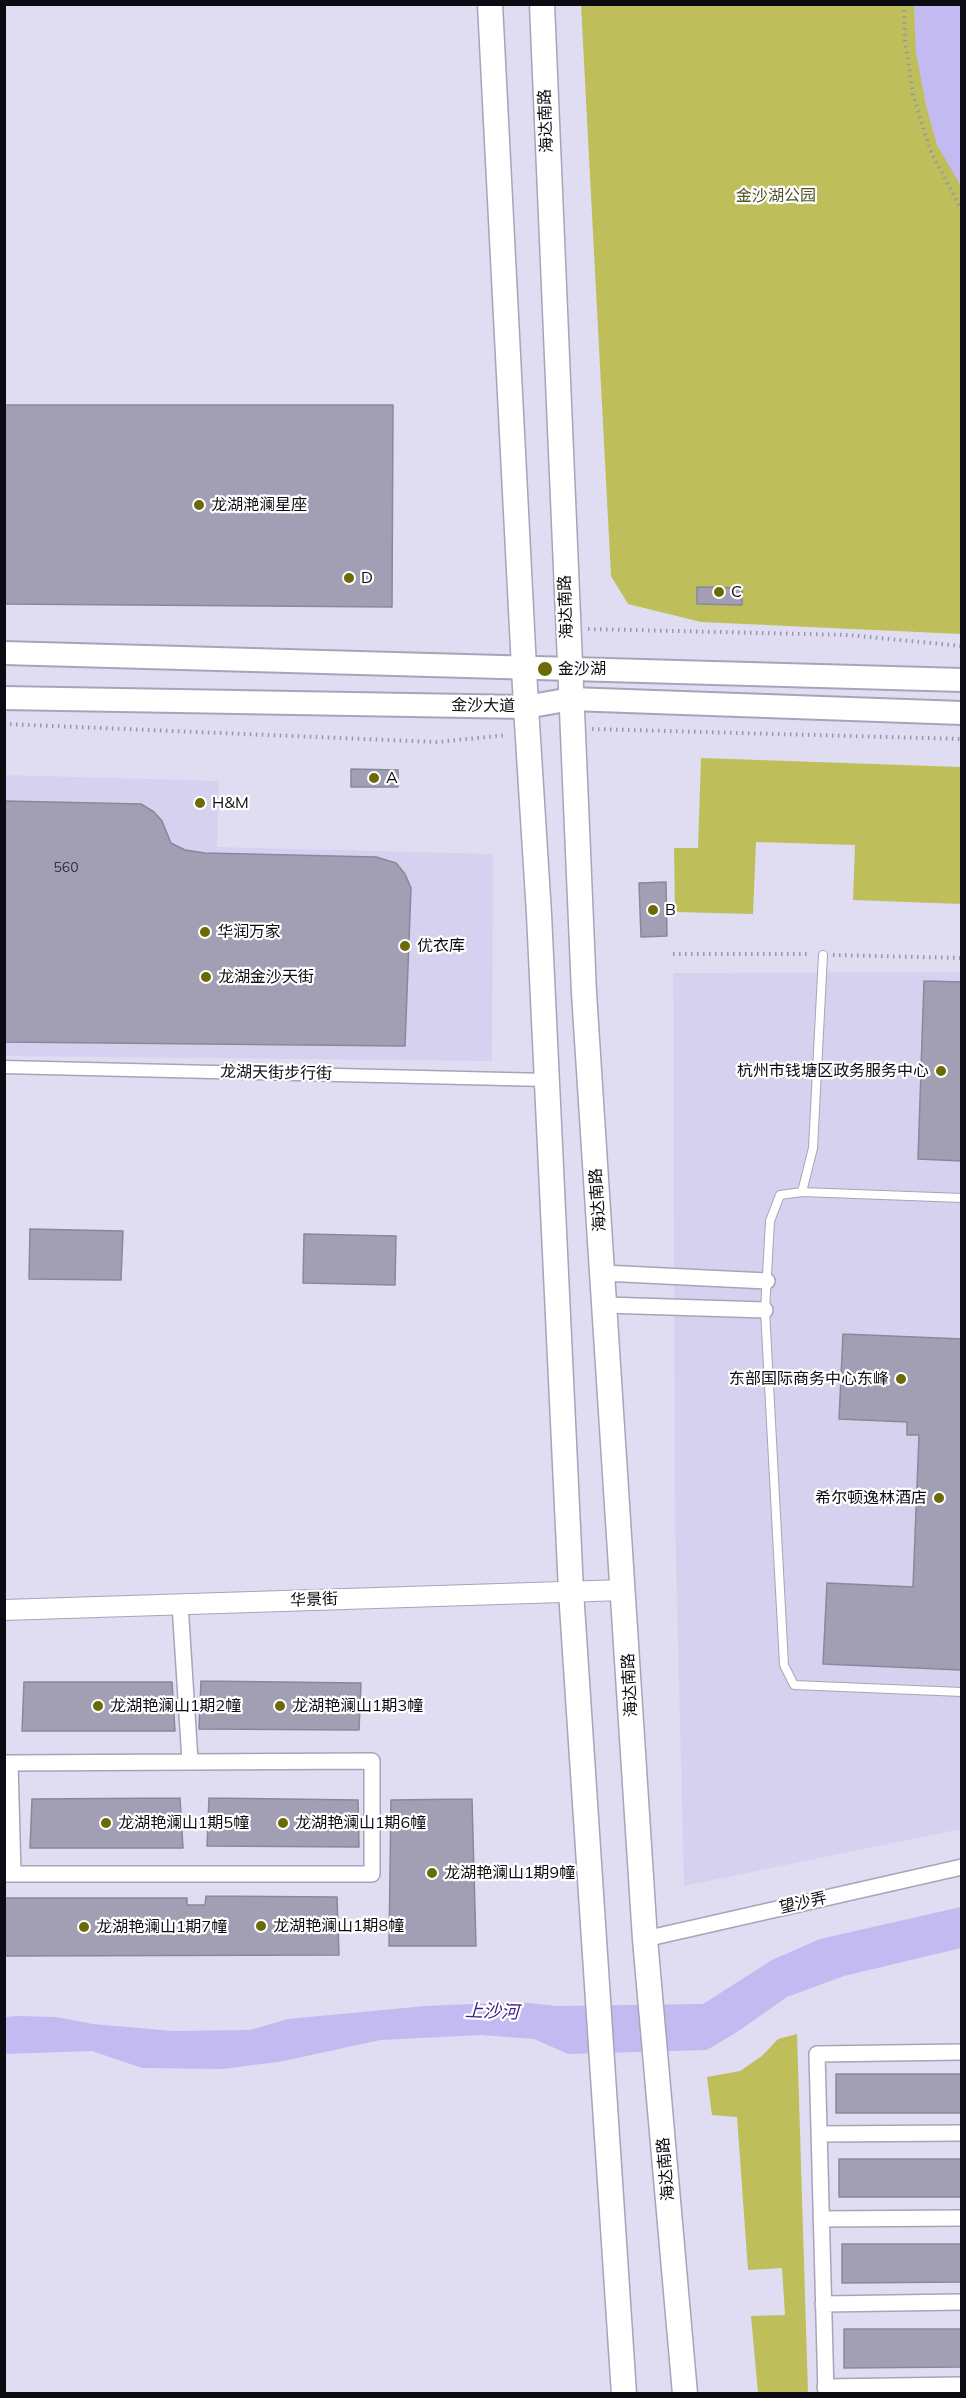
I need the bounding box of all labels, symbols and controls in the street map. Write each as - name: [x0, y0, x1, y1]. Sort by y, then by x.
- street label: 海达南路: [535, 89, 557, 153]
- park label: 金沙湖公园: [736, 186, 816, 206]
- place label: 龙湖滟澜星座: [211, 495, 307, 515]
- marker: 龙湖滟澜星座: [192, 498, 206, 512]
- place label: D: [361, 568, 373, 588]
- marker: D: [342, 571, 356, 585]
- street label: 海达南路: [555, 575, 577, 639]
- place label: C: [731, 582, 742, 602]
- marker: C: [712, 585, 726, 599]
- place label: 金沙湖: [558, 659, 606, 679]
- marker: 金沙湖: [536, 660, 554, 678]
- street label: 金沙大道: [451, 696, 515, 716]
- place label: A: [386, 768, 398, 788]
- marker: A: [367, 771, 381, 785]
- place label: H&M: [212, 793, 249, 813]
- marker: H&M: [193, 796, 207, 810]
- house number: 560: [53, 860, 79, 876]
- place label: B: [665, 900, 676, 920]
- marker: B: [646, 903, 660, 917]
- place label: 华润万家: [217, 922, 281, 942]
- marker: 华润万家: [198, 925, 212, 939]
- place label: 优衣库: [417, 936, 465, 956]
- marker: 优衣库: [398, 939, 412, 953]
- place label: 龙湖金沙天街: [218, 967, 314, 987]
- marker: 龙湖金沙天街: [199, 970, 213, 984]
- place label: 杭州市钱塘区政务服务中心: [737, 1061, 929, 1081]
- street label: 龙湖天街步行街: [220, 1062, 332, 1084]
- marker: 杭州市钱塘区政务服务中心: [934, 1064, 948, 1078]
- street label: 海达南路: [586, 1167, 610, 1233]
- place label: 东部国际商务中心东峰: [729, 1369, 889, 1389]
- marker: 东部国际商务中心东峰: [894, 1372, 908, 1386]
- place label: 希尔顿逸林酒店: [815, 1488, 927, 1508]
- marker: 希尔顿逸林酒店: [932, 1491, 946, 1505]
- street label: 华景街: [290, 1590, 338, 1610]
- street label: 海达南路: [619, 1653, 641, 1717]
- place label: 龙湖艳澜山1期2幢: [110, 1696, 241, 1716]
- place label: 龙湖艳澜山1期3幢: [292, 1696, 423, 1716]
- marker: 龙湖艳澜山1期2幢: [91, 1699, 105, 1713]
- marker: 龙湖艳澜山1期3幢: [273, 1699, 287, 1713]
- place label: 龙湖艳澜山1期5幢: [118, 1813, 249, 1833]
- place label: 龙湖艳澜山1期6幢: [295, 1813, 426, 1833]
- marker: 龙湖艳澜山1期5幢: [99, 1816, 113, 1830]
- marker: 龙湖艳澜山1期6幢: [276, 1816, 290, 1830]
- place label: 龙湖艳澜山1期9幢: [444, 1863, 575, 1883]
- marker: 龙湖艳澜山1期9幢: [425, 1866, 439, 1880]
- street label: 望沙弄: [777, 1888, 829, 1918]
- place label: 龙湖艳澜山1期8幢: [273, 1916, 404, 1936]
- place label: 龙湖艳澜山1期7幢: [96, 1917, 227, 1937]
- marker: 龙湖艳澜山1期8幢: [254, 1919, 268, 1933]
- marker: 龙湖艳澜山1期7幢: [77, 1920, 91, 1934]
- water label: 上沙河: [465, 2000, 519, 2024]
- street label: 海达南路: [654, 2136, 678, 2202]

